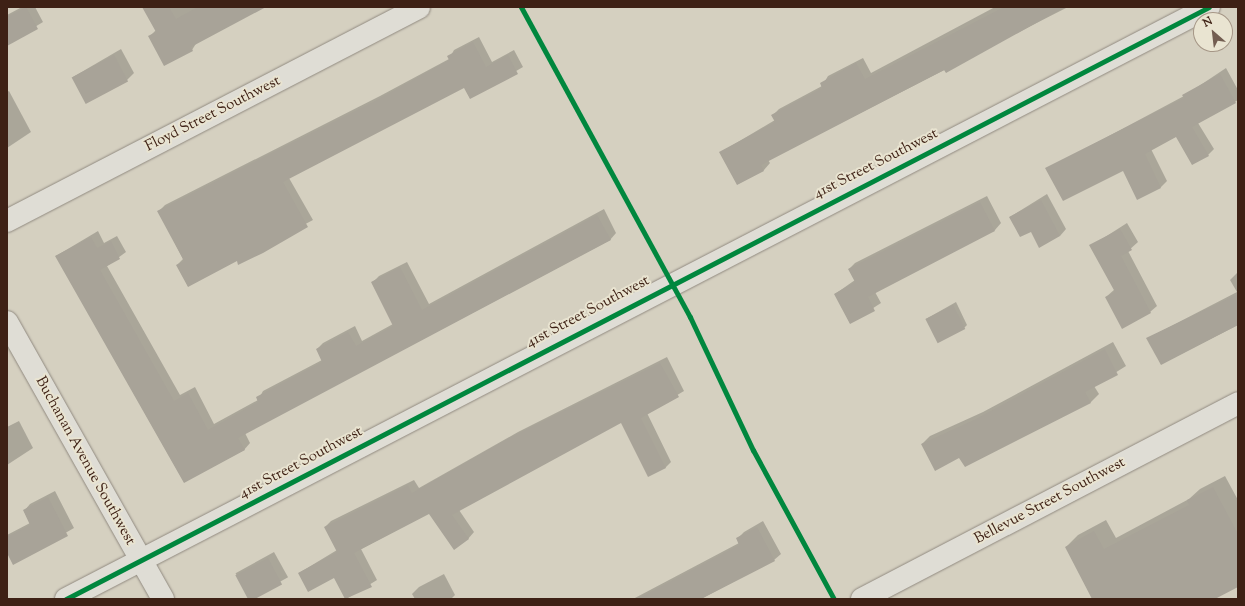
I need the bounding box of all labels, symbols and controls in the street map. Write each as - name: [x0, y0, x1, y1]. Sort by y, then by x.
- north arrow: [1193, 12, 1233, 52]
- text: N: [1200, 13, 1215, 31]
- street label: Floyd Street Southwest: [142, 72, 284, 156]
- street label: 41st Street Southwest: [811, 125, 941, 203]
- street label: 41st Street Southwest: [523, 272, 653, 352]
- street label: Buchanan Avenue Southwest: [31, 374, 139, 548]
- street label: 41st Street Southwest: [236, 423, 366, 503]
- street label: Bellevue Street Southwest: [971, 454, 1129, 548]

